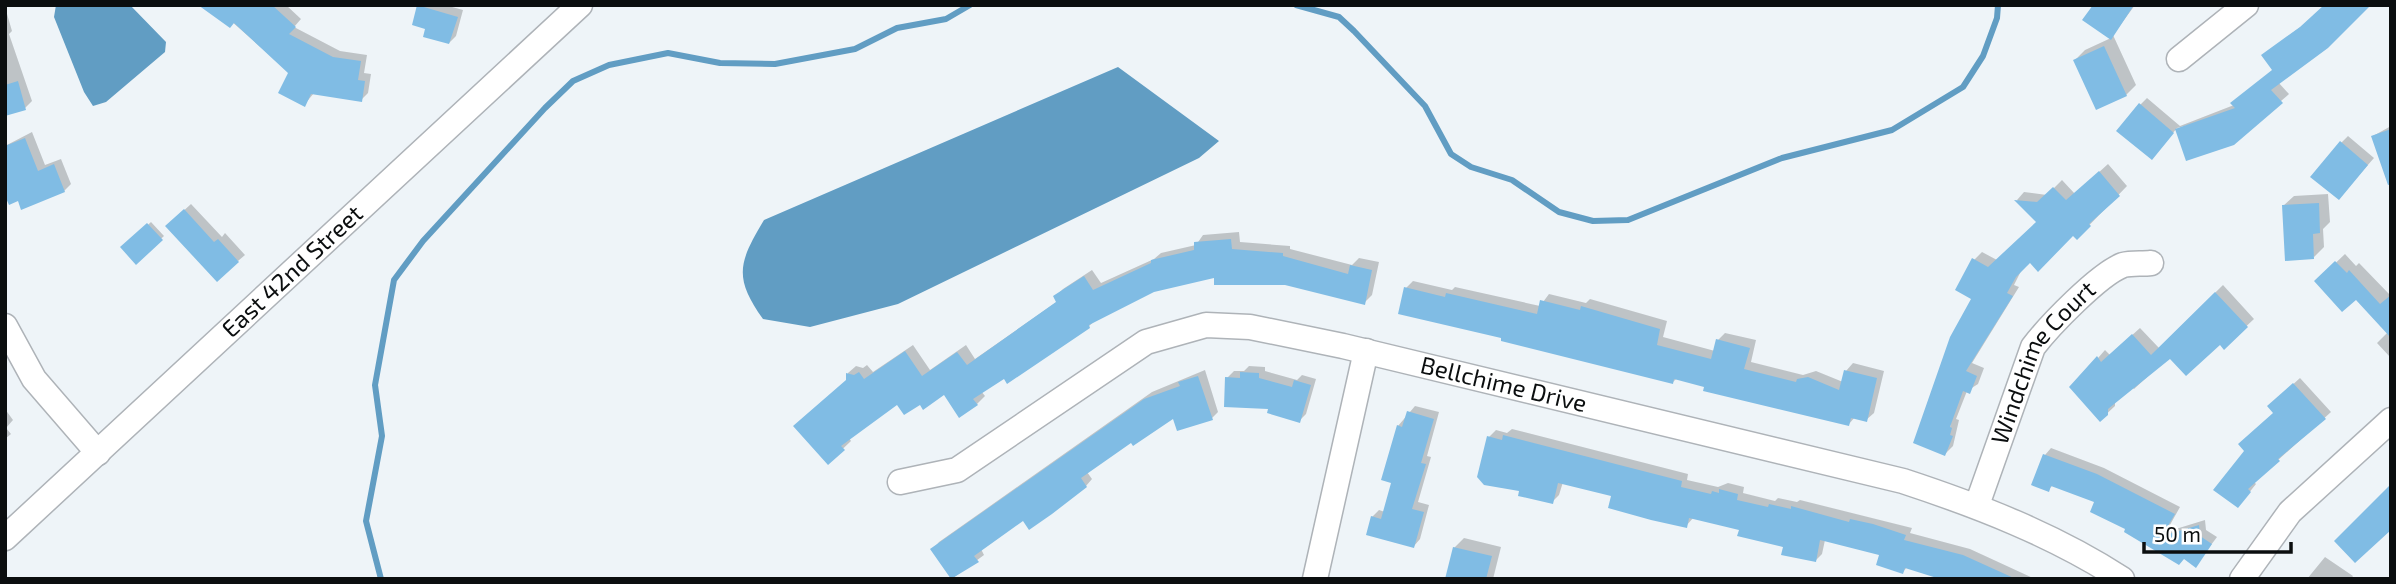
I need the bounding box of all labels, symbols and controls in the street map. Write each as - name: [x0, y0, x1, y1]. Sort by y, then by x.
- street label: East 42nd Street: [215, 198, 368, 343]
- street label: Windchime Court: [1984, 274, 2101, 448]
- street label: Bellchime Drive: [1418, 349, 1590, 417]
- scale bar: [2144, 510, 2291, 554]
- text: 50 m: [2154, 521, 2201, 546]

